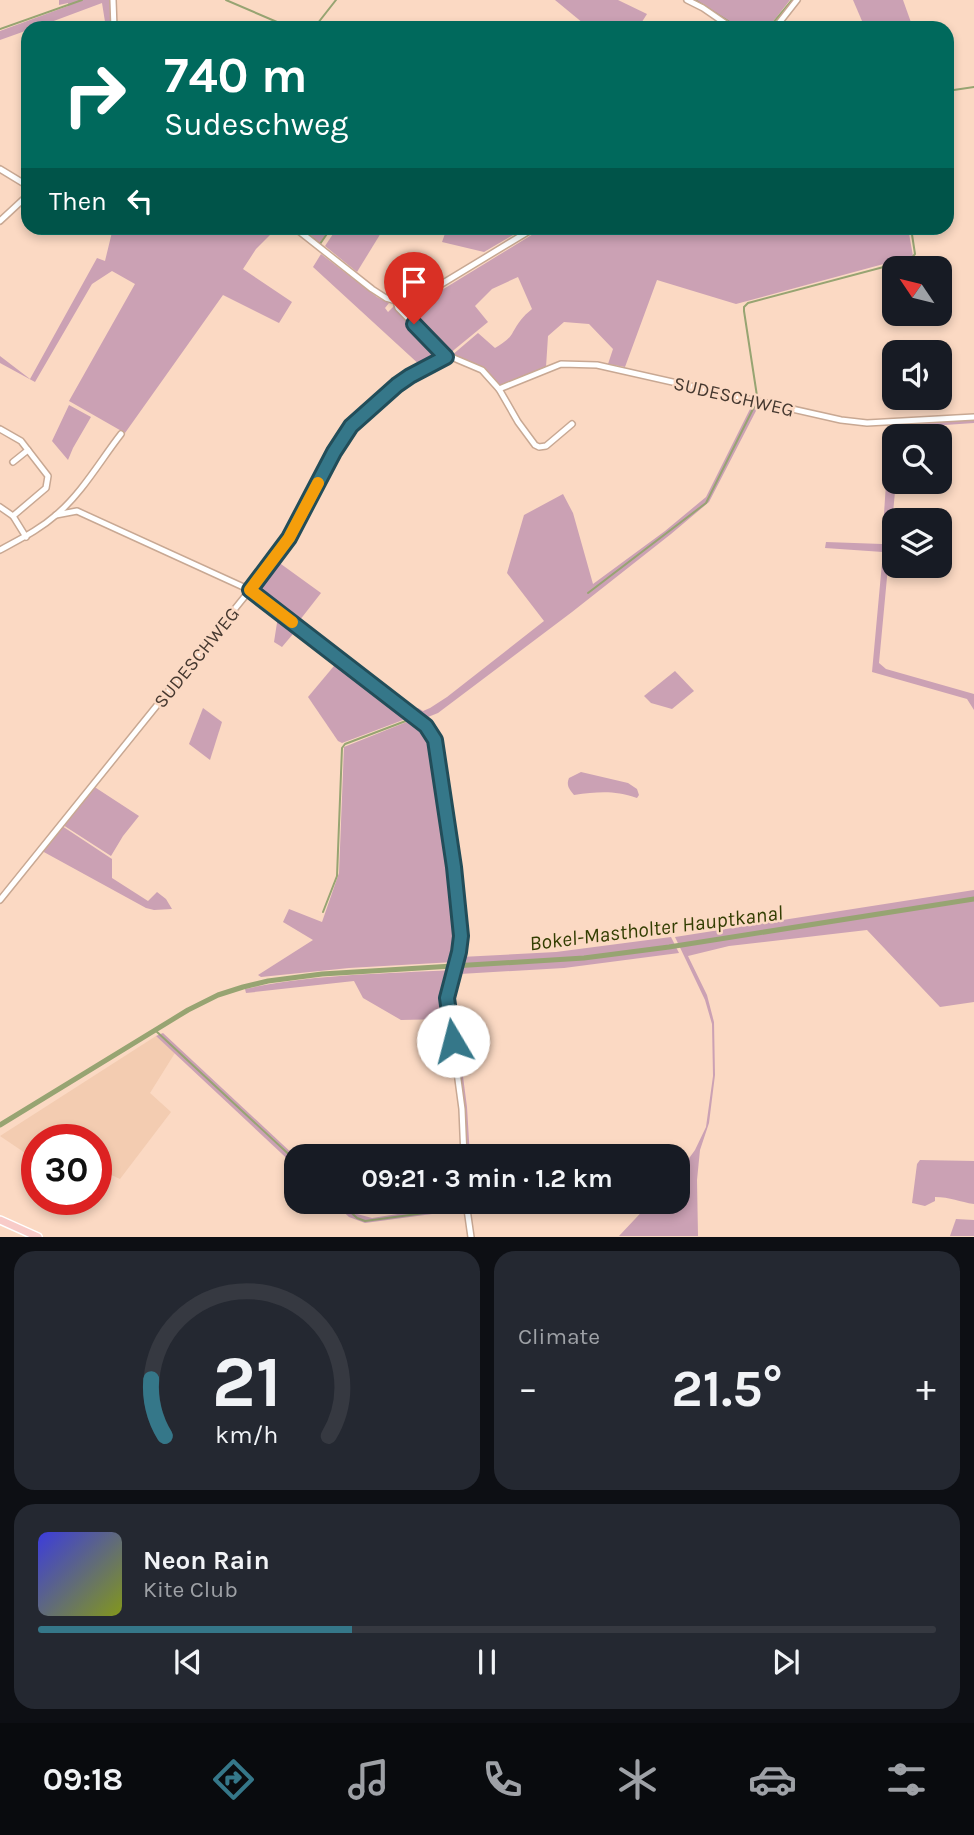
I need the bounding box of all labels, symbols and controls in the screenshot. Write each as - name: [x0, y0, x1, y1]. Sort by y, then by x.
- text: 740 m: [164, 47, 307, 104]
- icon: right: [49, 49, 140, 140]
- text: Sudeschweg: [164, 106, 348, 143]
- icon: left: [121, 182, 159, 220]
- text: Then: [49, 186, 107, 217]
- pin: [384, 252, 444, 324]
- north arrow: [882, 256, 952, 326]
- map controls: [882, 256, 952, 578]
- icon: arrive: [395, 263, 433, 301]
- button: sound: [882, 340, 952, 410]
- street label: SUDESCHWEG: [671, 372, 796, 422]
- button: search: [882, 424, 952, 494]
- button: layers: [882, 508, 952, 578]
- street label: SUDESCHWEG: [150, 603, 244, 712]
- water label: Bokel-Mastholter Hauptkanal: [528, 901, 784, 955]
- position arrow: [416, 1004, 490, 1078]
- speed limit sign: 30: [21, 1124, 112, 1215]
- text: 09:21 · 3 min · 1.2 km: [361, 1163, 613, 1194]
- text: Climate: [518, 1323, 600, 1350]
- text: 21: [212, 1340, 282, 1425]
- text: 21.5°: [671, 1358, 783, 1419]
- text: −: [518, 1366, 538, 1411]
- text: +: [916, 1366, 936, 1411]
- text: km/h: [215, 1420, 279, 1449]
- text: Neon Rain: [143, 1545, 270, 1576]
- text: Kite Club: [143, 1576, 238, 1603]
- icon: previous: [169, 1643, 207, 1681]
- icon: pause: [468, 1643, 506, 1681]
- icon: next: [767, 1643, 805, 1681]
- icon: directions: [209, 1755, 258, 1804]
- icon: music: [344, 1755, 393, 1804]
- icon: phone: [478, 1755, 527, 1804]
- icon: climate: [613, 1755, 662, 1804]
- icon: car: [748, 1755, 797, 1804]
- icon: filters: [882, 1755, 931, 1804]
- text: 09:18: [43, 1761, 123, 1798]

